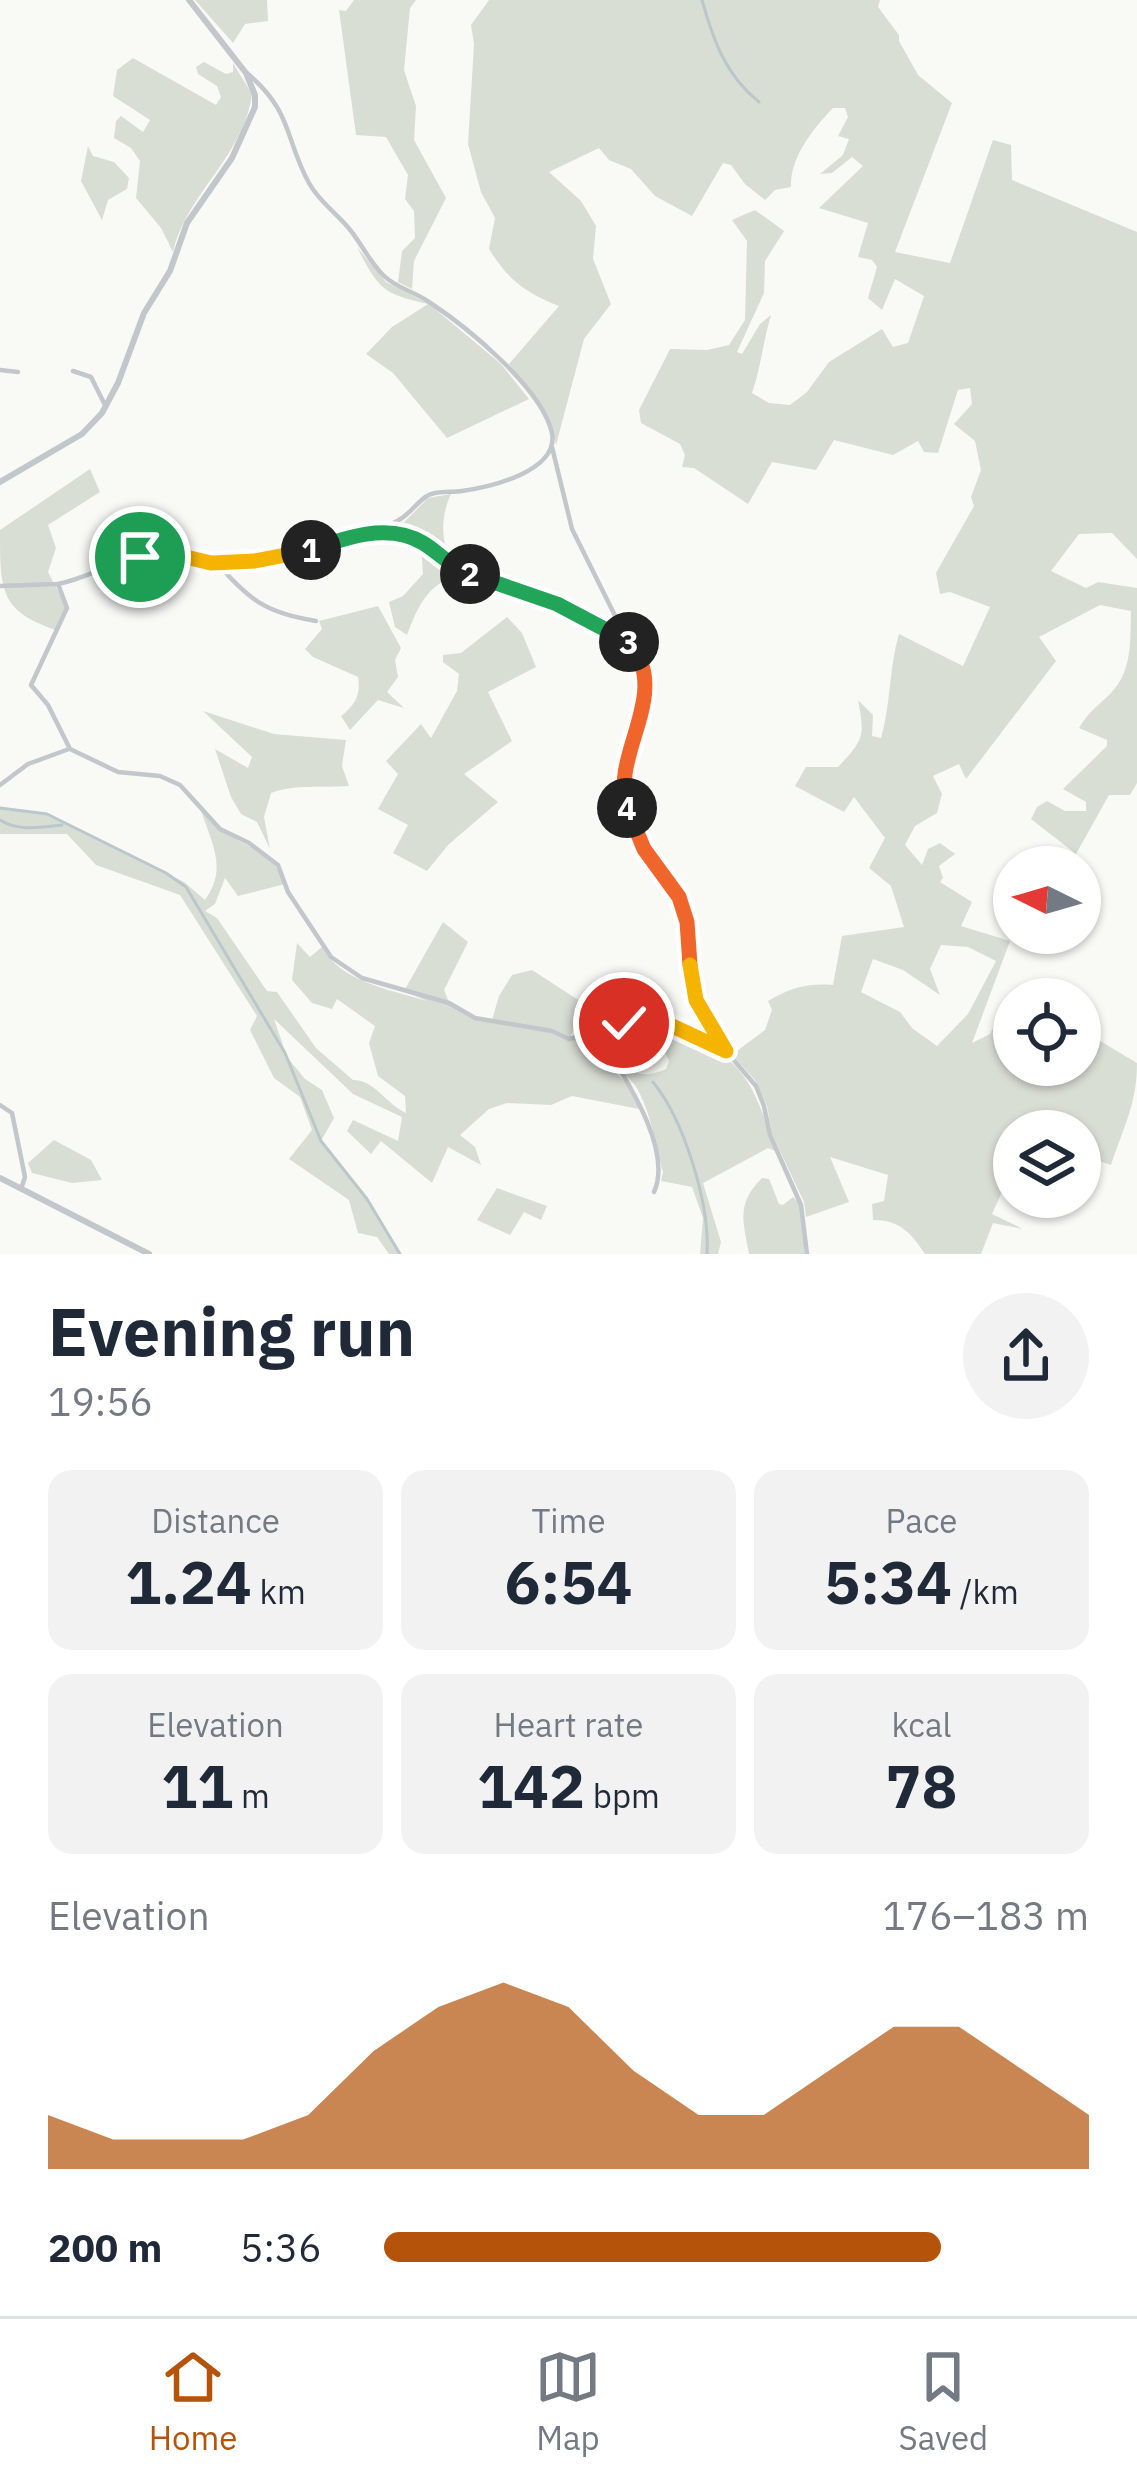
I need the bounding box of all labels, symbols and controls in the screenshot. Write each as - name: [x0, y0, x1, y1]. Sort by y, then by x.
- pin: [89, 506, 191, 608]
- pin: 1: [281, 520, 341, 580]
- icon: arrive: [107, 524, 173, 590]
- text: 1: [301, 528, 321, 571]
- pin: 2: [440, 544, 500, 604]
- text: 2: [460, 552, 480, 595]
- pin: 3: [599, 612, 659, 672]
- text: 3: [619, 620, 639, 663]
- pin: 4: [597, 778, 657, 838]
- text: 4: [617, 786, 637, 829]
- north arrow: [993, 846, 1101, 954]
- map controls: [993, 846, 1101, 1218]
- pin: [573, 972, 675, 1074]
- button: locate: [993, 978, 1101, 1086]
- icon: check: [591, 990, 657, 1056]
- button: layers: [993, 1110, 1101, 1218]
- text: Evening run: [48, 1288, 415, 1374]
- button: share: [963, 1293, 1089, 1419]
- text: 19:56: [48, 1376, 153, 1427]
- text: Distance: [151, 1499, 280, 1542]
- text: Time: [531, 1499, 606, 1542]
- text: Pace: [886, 1499, 957, 1542]
- text: 1.24: [125, 1542, 252, 1621]
- text: 6:54: [505, 1542, 632, 1621]
- text: 5:34: [824, 1542, 952, 1621]
- text: km: [252, 1570, 306, 1613]
- text: /km: [952, 1570, 1019, 1613]
- text: Elevation: [147, 1703, 284, 1746]
- text: Heart rate: [494, 1703, 643, 1746]
- text: kcal: [891, 1703, 952, 1746]
- text: 11: [161, 1746, 233, 1825]
- text: 142: [477, 1746, 585, 1825]
- text: 78: [886, 1746, 958, 1825]
- text: m: [233, 1774, 270, 1817]
- text: bpm: [585, 1774, 660, 1817]
- text: Elevation: [48, 1890, 210, 1941]
- text: 176–183 m: [882, 1890, 1089, 1941]
- text: 200 m: [48, 2222, 162, 2273]
- text: 5:36: [240, 2222, 322, 2273]
- tab: Home: [149, 2344, 237, 2459]
- tab: Map: [535, 2344, 601, 2459]
- tab: Saved: [898, 2344, 988, 2459]

